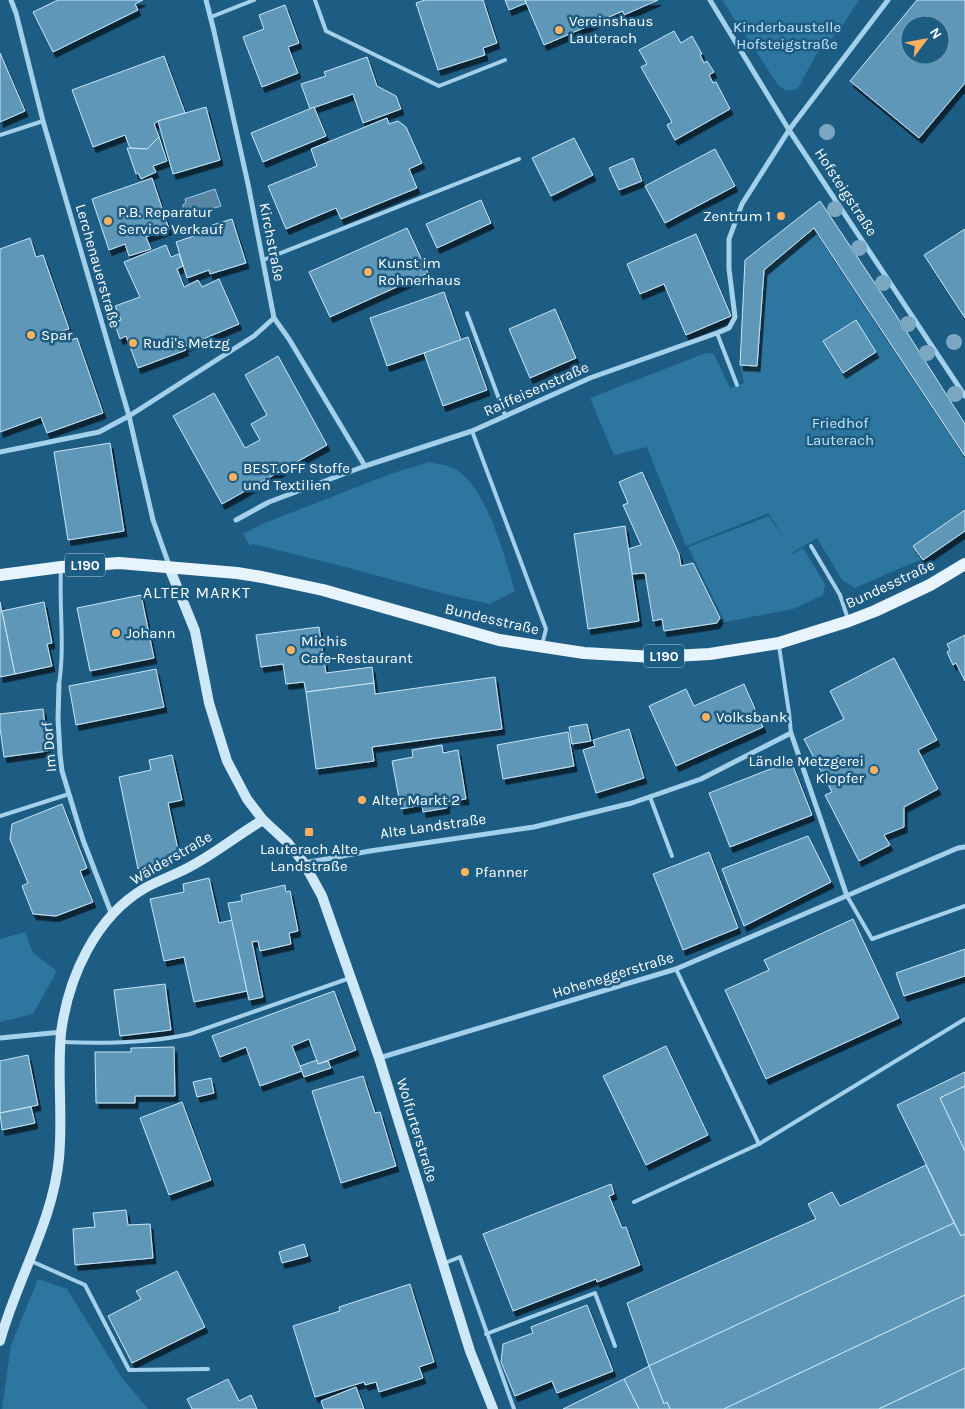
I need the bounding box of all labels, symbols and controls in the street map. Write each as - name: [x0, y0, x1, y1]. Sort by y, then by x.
- place label: Vereinshaus Lauterach: [569, 12, 653, 47]
- north arrow: [900, 15, 950, 65]
- park label: Kinderbaustelle Hofsteigstraße: [733, 18, 841, 53]
- marker: Vereinshaus Lauterach: [553, 24, 565, 36]
- text: N: [926, 25, 945, 42]
- street label: Hofsteigstraße: [811, 145, 881, 239]
- street label: Kirchstraße: [256, 201, 288, 283]
- street label: Lerchenauerstraße: [72, 202, 124, 330]
- place label: P.B. Reparatur Service Verkauf: [118, 203, 224, 238]
- place label: Zentrum 1: [703, 207, 771, 225]
- marker: Zentrum 1: [775, 210, 787, 222]
- marker: P.B. Reparatur Service Verkauf: [102, 215, 114, 227]
- place label: Kunst im Rohnerhaus: [378, 254, 461, 289]
- marker: Kunst im Rohnerhaus: [362, 266, 374, 278]
- place label: Spar: [41, 326, 73, 344]
- marker: Spar: [25, 329, 37, 341]
- place label: Rudi's Metzg: [143, 334, 230, 352]
- marker: Rudi's Metzg: [127, 337, 139, 349]
- street label: Raiffeisenstraße: [481, 358, 591, 420]
- park label: Friedhof Lauterach: [806, 414, 874, 449]
- place label: BEST.OFF Stoffe und Textilien: [243, 459, 350, 494]
- marker: BEST.OFF Stoffe und Textilien: [227, 471, 239, 483]
- road number: L190: [65, 554, 105, 576]
- street label: Bundesstraße: [843, 556, 937, 612]
- district label: ALTER MARKT: [143, 583, 251, 602]
- street label: Bundesstraße: [443, 599, 541, 639]
- place label: Johann: [126, 624, 176, 642]
- marker: Johann: [110, 627, 122, 639]
- place label: Michis Cafe-Restaurant: [301, 632, 413, 667]
- marker: Michis Cafe-Restaurant: [285, 644, 297, 656]
- road number: L190: [644, 644, 684, 668]
- place label: Volksbank: [716, 708, 787, 726]
- marker: Volksbank: [700, 711, 712, 723]
- street label: Im Dorf: [38, 720, 60, 773]
- place label: Ländle Metzgerei Klopfer: [748, 752, 865, 787]
- marker: Ländle Metzgerei Klopfer: [868, 764, 880, 776]
- place label: Alter Markt 2: [372, 791, 460, 809]
- marker: Alter Markt 2: [356, 794, 368, 806]
- street label: Alte Landstraße: [379, 810, 487, 842]
- marker: Lauterach Alte Landstraße: [303, 826, 315, 838]
- street label: Wälderstraße: [127, 827, 215, 889]
- place label: Lauterach Alte Landstraße: [260, 840, 358, 875]
- place label: Pfanner: [475, 863, 529, 881]
- marker: Pfanner: [459, 866, 471, 878]
- street label: Hoheneggerstraße: [550, 948, 676, 1002]
- street label: Wolfurterstraße: [393, 1076, 441, 1184]

